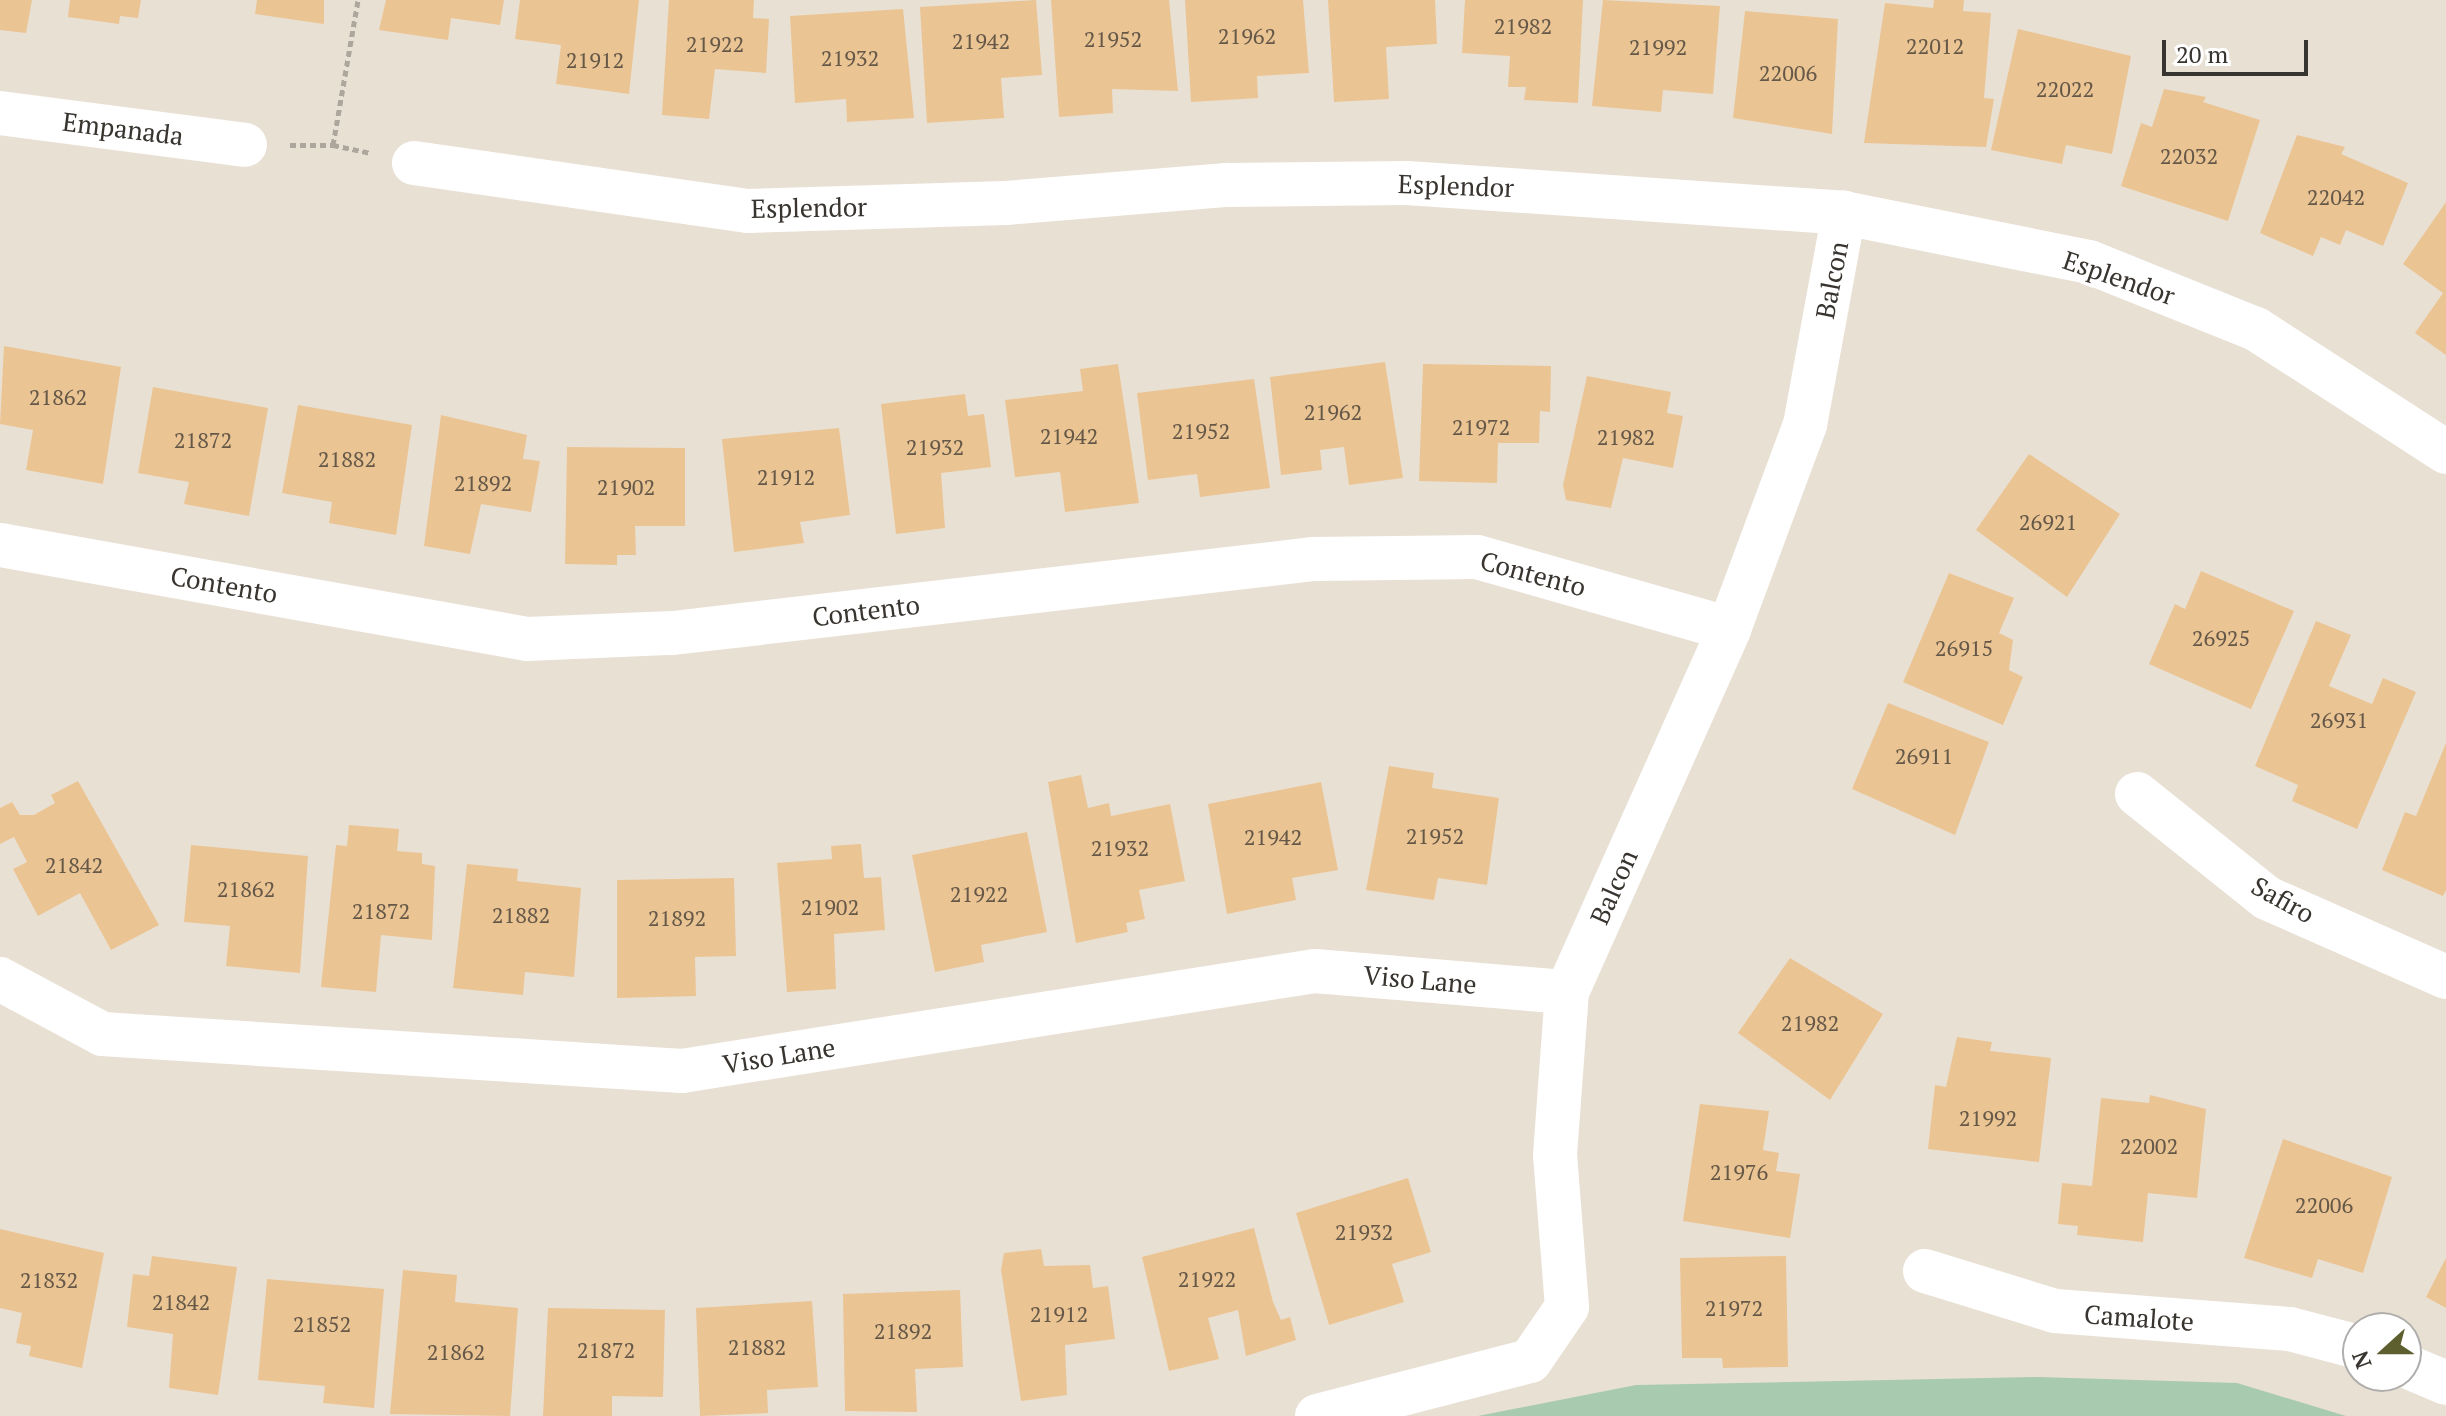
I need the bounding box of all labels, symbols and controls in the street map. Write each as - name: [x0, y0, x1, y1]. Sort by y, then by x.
- house number: 21982: [1494, 13, 1552, 39]
- house number: 21962: [1218, 23, 1276, 49]
- scale bar: [2166, 24, 2312, 74]
- house number: 21952: [1084, 26, 1142, 52]
- house number: 21942: [952, 28, 1010, 54]
- house number: 21922: [686, 31, 744, 57]
- house number: 22012: [1906, 33, 1964, 59]
- house number: 21992: [1629, 34, 1687, 60]
- text: 20 m: [2176, 38, 2228, 70]
- house number: 21932: [821, 45, 879, 71]
- house number: 21912: [566, 47, 624, 73]
- house number: 22006: [1759, 60, 1817, 86]
- house number: 22022: [2036, 76, 2094, 102]
- street label: Empanada: [61, 106, 185, 152]
- house number: 22032: [2160, 143, 2218, 169]
- street label: Esplendor: [1397, 168, 1515, 204]
- house number: 22042: [2307, 184, 2365, 210]
- street label: Esplendor: [751, 191, 867, 225]
- street label: Balcon: [1809, 239, 1855, 321]
- street label: Esplendor: [2059, 244, 2179, 312]
- house number: 21862: [29, 384, 87, 410]
- house number: 21962: [1304, 399, 1362, 425]
- house number: 21972: [1452, 414, 1510, 440]
- house number: 21952: [1172, 418, 1230, 444]
- house number: 21942: [1040, 423, 1098, 449]
- house number: 21982: [1597, 424, 1655, 450]
- house number: 21872: [174, 427, 232, 453]
- house number: 21932: [906, 434, 964, 460]
- house number: 21882: [318, 446, 376, 472]
- house number: 21912: [757, 464, 815, 490]
- house number: 21892: [454, 470, 512, 496]
- house number: 21902: [597, 474, 655, 500]
- house number: 26921: [2019, 509, 2077, 535]
- street label: Contento: [1477, 545, 1589, 603]
- street label: Contento: [168, 560, 280, 610]
- street label: Contento: [810, 589, 922, 633]
- house number: 26925: [2192, 625, 2250, 651]
- house number: 26915: [1935, 635, 1993, 661]
- house number: 26931: [2310, 707, 2368, 733]
- house number: 26911: [1895, 743, 1953, 769]
- house number: 21952: [1406, 823, 1464, 849]
- house number: 21942: [1244, 824, 1302, 850]
- house number: 21932: [1091, 835, 1149, 861]
- street label: Balcon: [1584, 845, 1644, 929]
- house number: 21842: [45, 852, 103, 878]
- street label: Safiro: [2246, 870, 2320, 930]
- house number: 21862: [217, 876, 275, 902]
- house number: 21922: [950, 881, 1008, 907]
- house number: 21902: [801, 894, 859, 920]
- house number: 21872: [352, 898, 410, 924]
- house number: 21882: [492, 902, 550, 928]
- house number: 21892: [648, 905, 706, 931]
- street label: Viso Lane: [1362, 960, 1478, 1000]
- house number: 21982: [1781, 1010, 1839, 1036]
- street label: Viso Lane: [721, 1032, 837, 1080]
- house number: 21992: [1959, 1105, 2017, 1131]
- house number: 22002: [2120, 1133, 2178, 1159]
- house number: 21976: [1710, 1159, 1768, 1185]
- house number: 22006: [2295, 1192, 2353, 1218]
- house number: 21932: [1335, 1219, 1393, 1245]
- house number: 21922: [1178, 1266, 1236, 1292]
- house number: 21832: [20, 1267, 78, 1293]
- house number: 21842: [152, 1289, 210, 1315]
- house number: 21972: [1705, 1295, 1763, 1321]
- street label: Camalote: [2083, 1299, 2195, 1337]
- house number: 21912: [1030, 1301, 1088, 1327]
- house number: 21852: [293, 1311, 351, 1337]
- north arrow: [2342, 1312, 2422, 1392]
- house number: 21892: [874, 1318, 932, 1344]
- house number: 21882: [728, 1334, 786, 1360]
- house number: 21872: [577, 1337, 635, 1363]
- house number: 21862: [427, 1339, 485, 1365]
- text: N: [2344, 1347, 2378, 1373]

